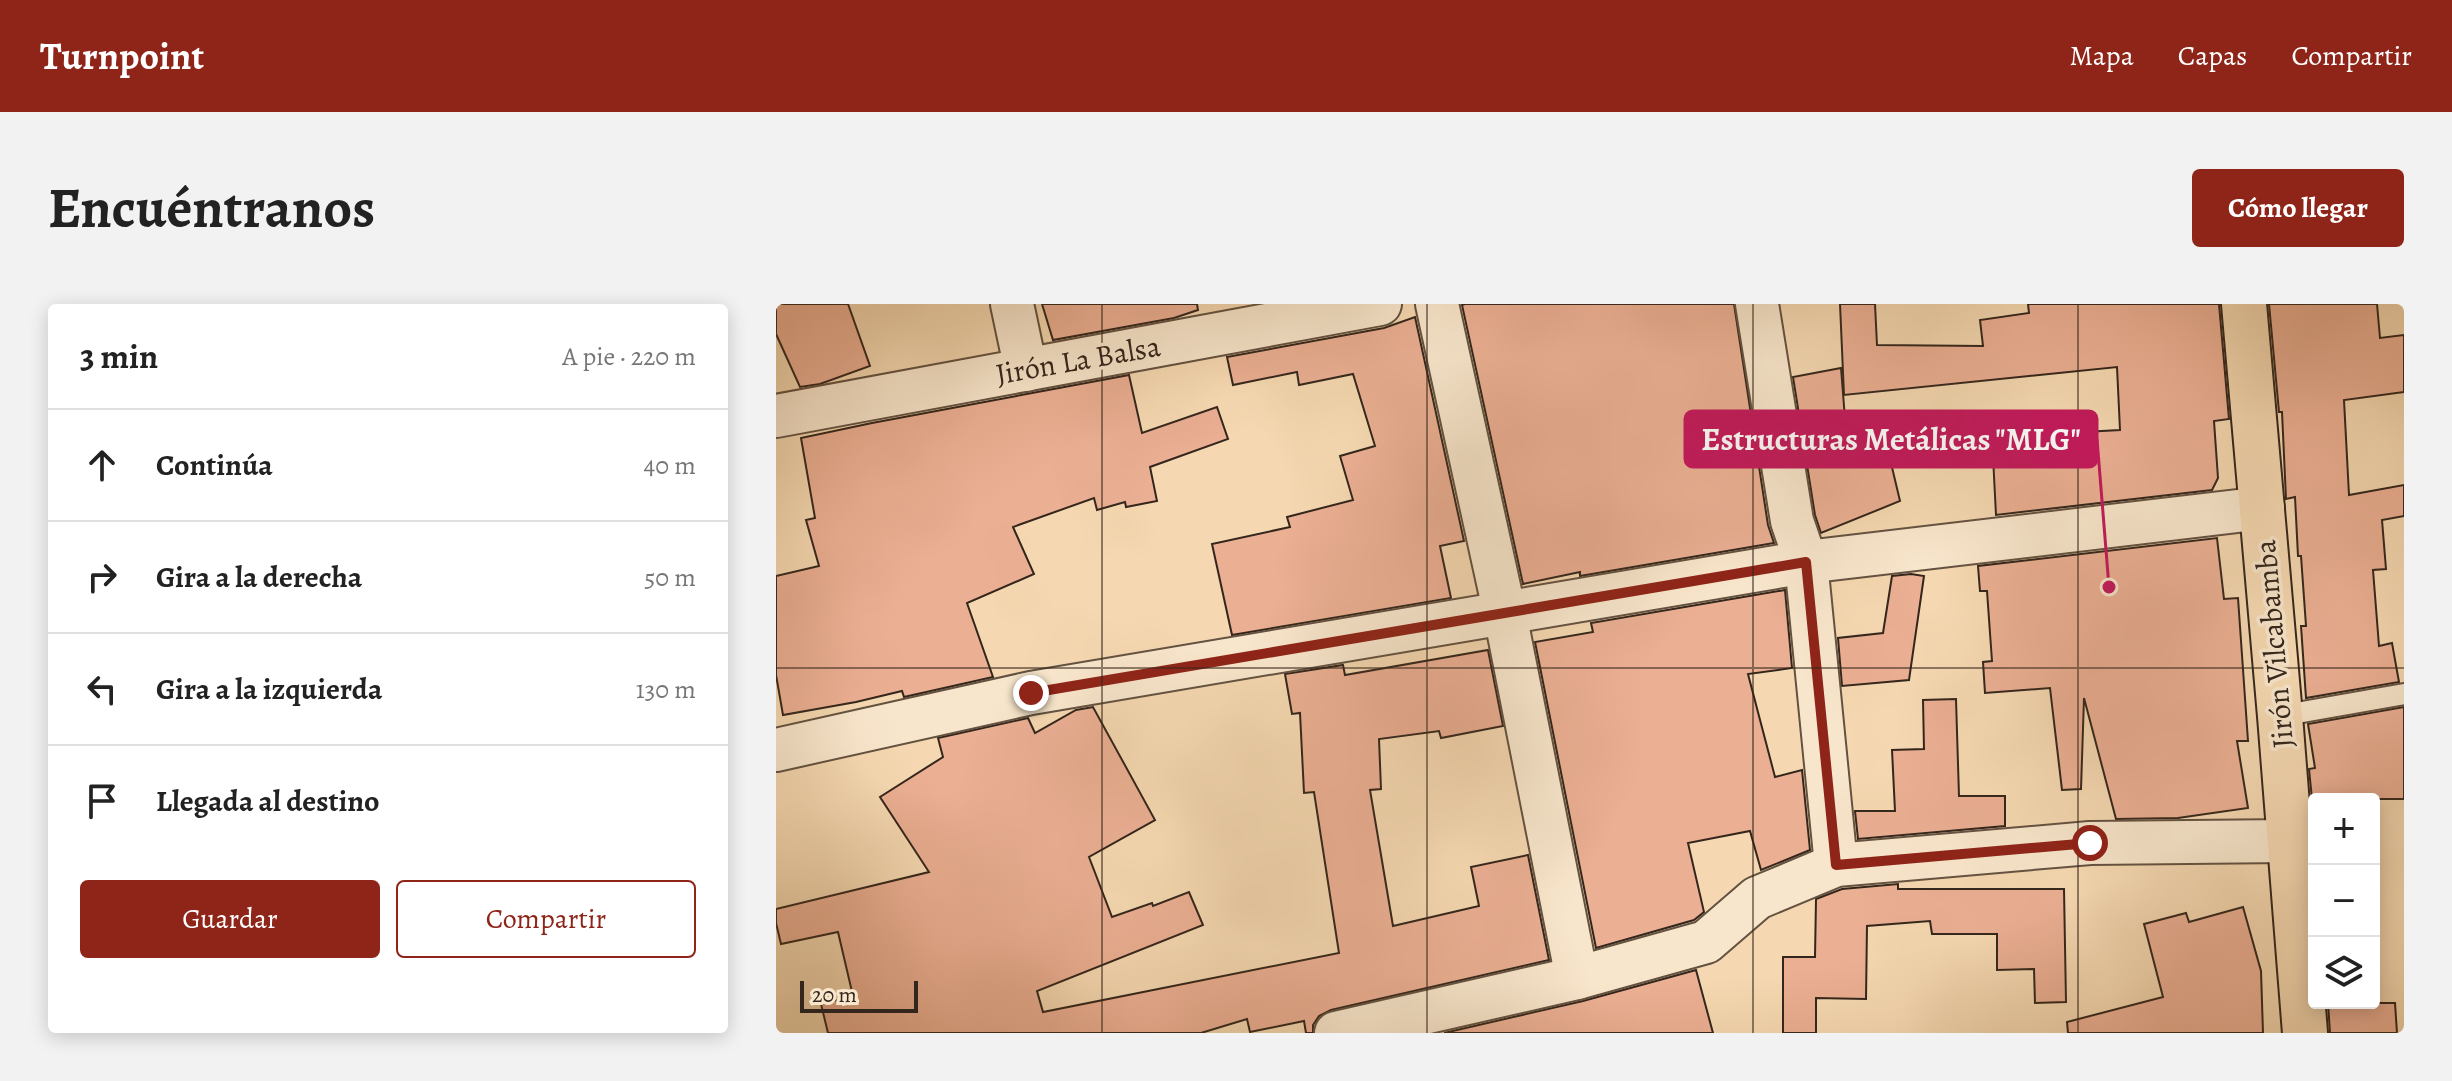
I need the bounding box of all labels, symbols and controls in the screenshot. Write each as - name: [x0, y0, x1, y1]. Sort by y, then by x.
- text: Turnpoint: [40, 30, 204, 82]
- text: Mapa: [2069, 37, 2134, 75]
- text: Capas: [2178, 37, 2247, 75]
- text: Compartir: [2291, 37, 2412, 75]
- button: Cómo llegar: [2192, 169, 2404, 247]
- text: Encuéntranos: [48, 170, 375, 246]
- street label: Jirón La Balsa: [993, 326, 1164, 394]
- text: 3 min: [80, 333, 158, 380]
- text: A pie · 220 m: [562, 339, 696, 374]
- callout: Estructuras Metálicas "MLG": [1685, 411, 2097, 467]
- text: Estructuras Metálicas "MLG": [1701, 417, 2081, 461]
- icon: ahead: [80, 443, 124, 487]
- text: Continúa: [156, 445, 273, 485]
- text: 40 m: [644, 448, 696, 483]
- street label: Jirón Vilcabamba: [2245, 538, 2303, 750]
- icon: right: [80, 555, 124, 599]
- text: Gira a la derecha: [156, 557, 362, 597]
- text: 50 m: [644, 560, 696, 595]
- icon: left: [80, 667, 124, 711]
- text: Gira a la izquierda: [156, 669, 382, 709]
- text: 130 m: [636, 672, 696, 707]
- route end: [1013, 675, 1049, 711]
- icon: arrive: [80, 779, 124, 823]
- text: Llegada al destino: [156, 781, 379, 821]
- map controls: [2308, 793, 2380, 1009]
- button: +: [2308, 793, 2380, 865]
- route start: [2072, 825, 2108, 861]
- button: −: [2308, 865, 2380, 937]
- button: Guardar: [80, 880, 380, 958]
- button: Compartir: [396, 880, 696, 958]
- button: layers: [2308, 937, 2380, 1009]
- scale bar: [800, 977, 918, 1013]
- text: 20 m: [812, 980, 857, 1010]

